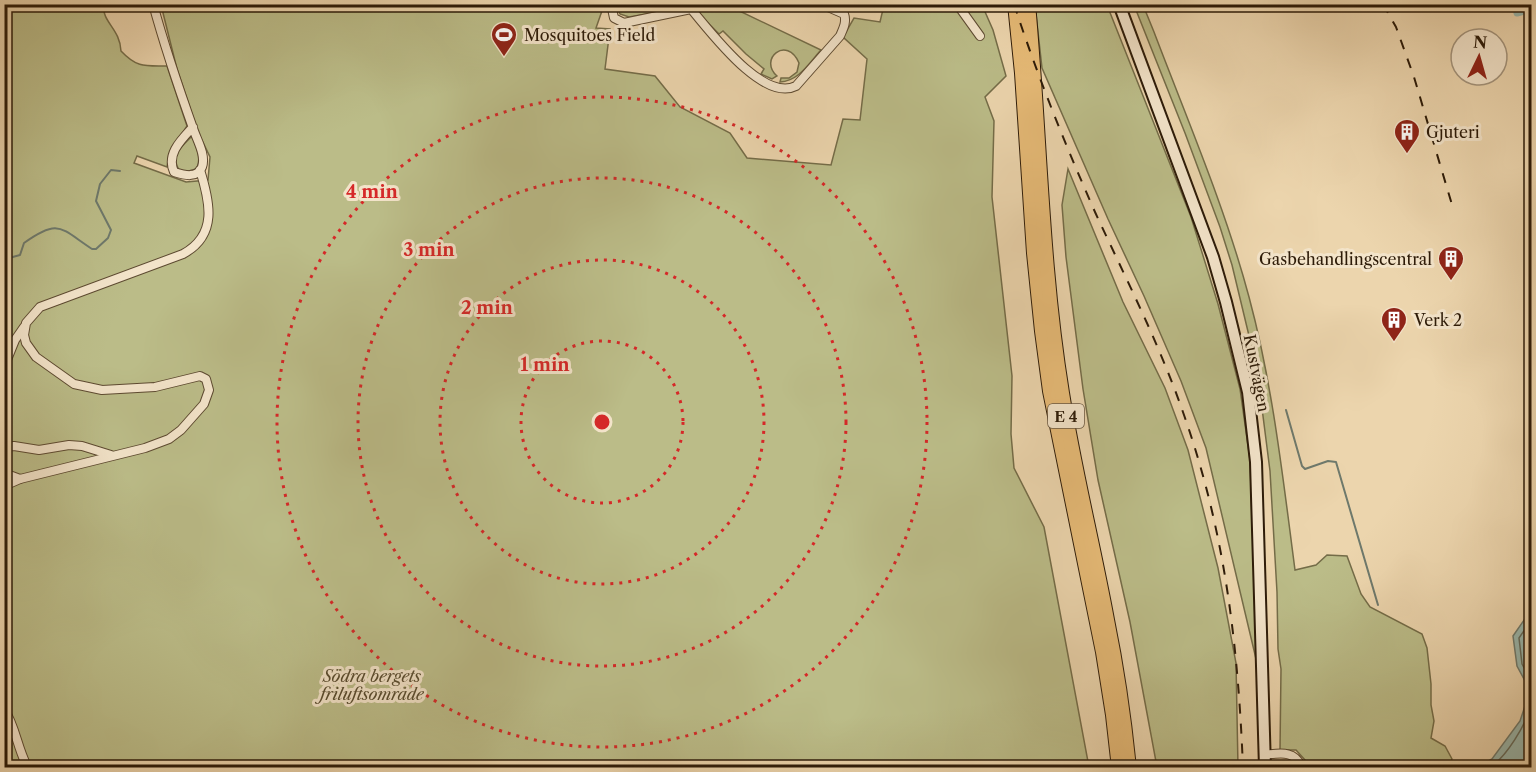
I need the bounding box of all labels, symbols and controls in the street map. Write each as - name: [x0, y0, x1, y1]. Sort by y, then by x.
- sports icon: Mosquitoes Field: [489, 20, 519, 58]
- place label: Mosquitoes Field: [524, 25, 656, 45]
- north arrow: [1449, 27, 1509, 87]
- text: N: [1473, 31, 1488, 53]
- building icon: Gjuteri: [1392, 117, 1422, 155]
- place label: Gjuteri: [1426, 122, 1480, 142]
- text: 4 min: [346, 181, 399, 203]
- text: 3 min: [403, 239, 455, 261]
- building icon: Gasbehandlingscentral: [1436, 244, 1466, 282]
- place label: Gasbehandlingscentral: [1259, 249, 1432, 269]
- text: 2 min: [461, 297, 514, 319]
- building icon: Verk 2: [1379, 305, 1409, 343]
- place label: Verk 2: [1413, 310, 1462, 330]
- street label: Kustvägen: [1240, 332, 1274, 414]
- text: 1 min: [520, 354, 570, 376]
- road number: E 4: [1048, 404, 1084, 428]
- centre of rings: [592, 412, 612, 432]
- park label: Södra bergets friluftsområde: [314, 666, 425, 704]

